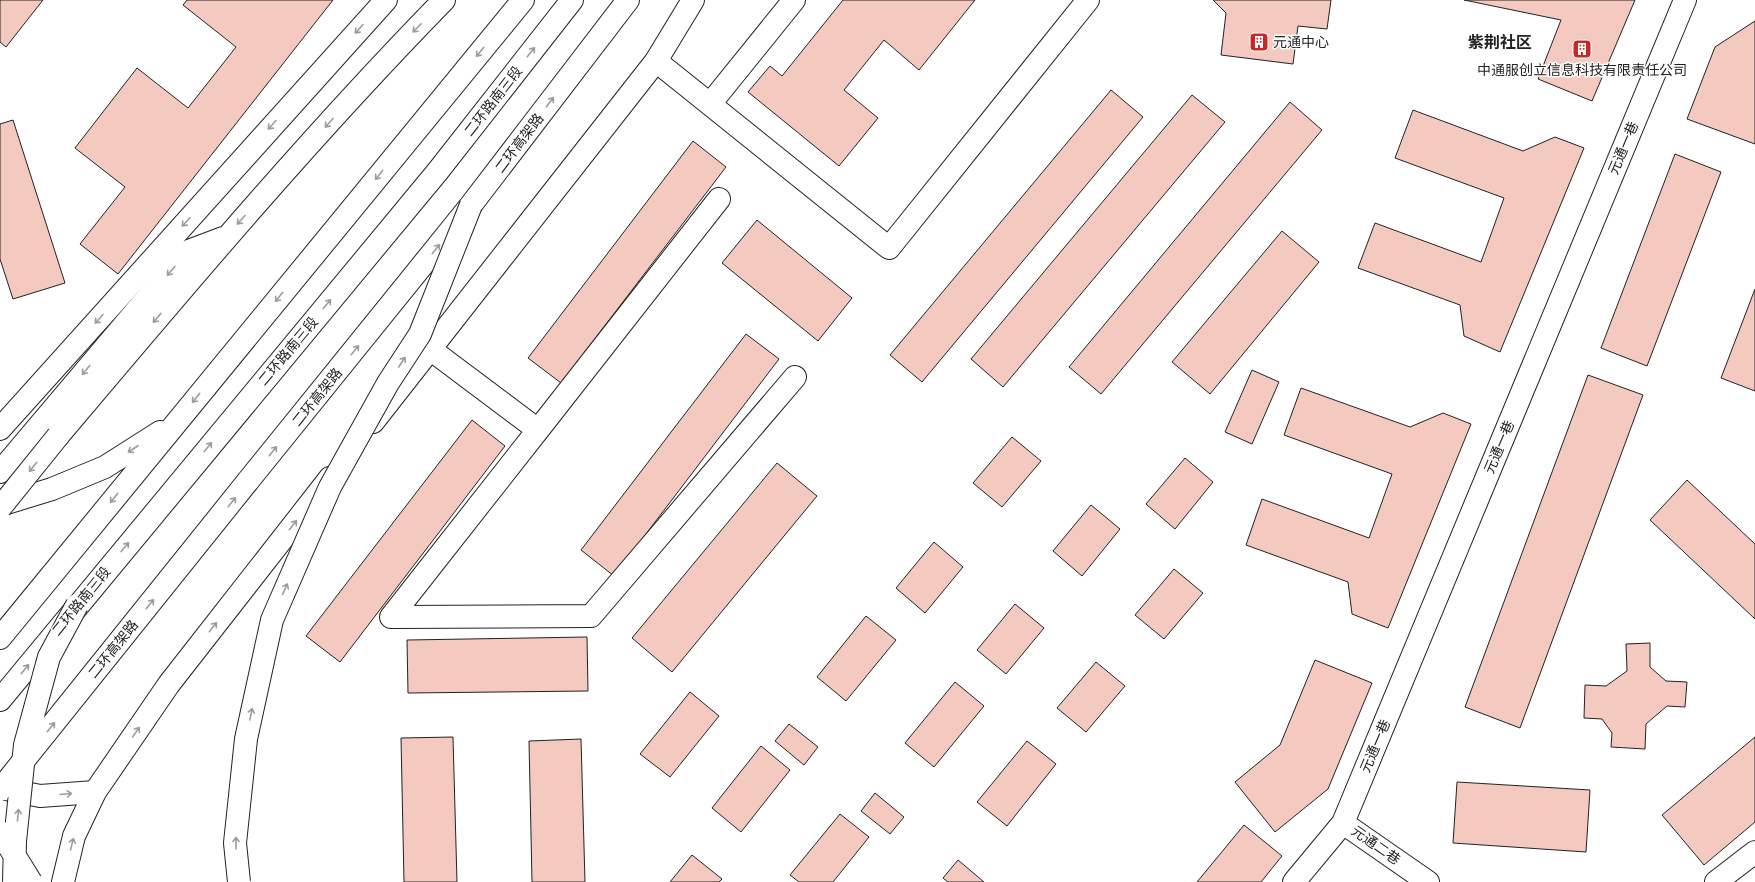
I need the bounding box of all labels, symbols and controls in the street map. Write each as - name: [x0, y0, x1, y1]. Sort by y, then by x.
- one-way arrow: [412, 23, 422, 33]
- one-way arrow: [355, 24, 364, 34]
- building icon: 元通中心: [1248, 31, 1270, 53]
- district label: 紫荆社区: [1468, 32, 1532, 54]
- place label: 元通中心: [1273, 33, 1329, 52]
- building icon: 中通服创立信息科技有限责任公司: [1571, 38, 1593, 60]
- one-way arrow: [476, 46, 485, 57]
- one-way arrow: [526, 47, 535, 58]
- place label: 中通服创立信息科技有限责任公司: [1477, 61, 1687, 80]
- street label: 二环路南三段: [460, 62, 527, 140]
- one-way arrow: [546, 96, 554, 107]
- street label: 二环高架路: [491, 110, 548, 177]
- one-way arrow: [324, 118, 333, 128]
- street label: 元通一巷: [1604, 119, 1643, 178]
- one-way arrow: [268, 120, 277, 131]
- one-way arrow: [375, 170, 384, 180]
- one-way arrow: [237, 214, 246, 225]
- one-way arrow: [181, 217, 190, 227]
- one-way arrow: [432, 243, 441, 254]
- one-way arrow: [166, 265, 175, 276]
- one-way arrow: [274, 292, 283, 303]
- one-way arrow: [323, 299, 331, 310]
- one-way arrow: [153, 313, 162, 323]
- street label: 二环路南三段: [254, 313, 323, 390]
- one-way arrow: [94, 314, 104, 324]
- one-way arrow: [350, 345, 359, 355]
- one-way arrow: [398, 357, 406, 368]
- one-way arrow: [82, 364, 91, 375]
- street label: 二环高架路: [288, 364, 347, 430]
- one-way arrow: [192, 392, 201, 403]
- street label: 元通一巷: [1480, 418, 1519, 477]
- one-way arrow: [204, 442, 212, 453]
- one-way arrow: [128, 445, 139, 453]
- one-way arrow: [268, 446, 277, 457]
- one-way arrow: [29, 461, 38, 472]
- one-way arrow: [110, 493, 118, 504]
- one-way arrow: [227, 497, 236, 508]
- one-way arrow: [289, 519, 298, 530]
- one-way arrow: [120, 542, 129, 553]
- street label: 二环路南三段: [48, 563, 115, 640]
- one-way arrow: [282, 584, 289, 596]
- one-way arrow: [146, 598, 154, 609]
- street label: 二环高架路: [84, 616, 143, 682]
- one-way arrow: [209, 622, 218, 633]
- one-way arrow: [20, 664, 29, 675]
- one-way arrow: [248, 708, 256, 721]
- street label: 元通一巷: [1356, 717, 1395, 776]
- one-way arrow: [46, 721, 55, 732]
- one-way arrow: [132, 727, 140, 738]
- one-way arrow: [59, 791, 72, 798]
- one-way arrow: [14, 809, 22, 822]
- street label: 元通二巷: [1347, 822, 1404, 869]
- one-way arrow: [232, 837, 240, 850]
- one-way arrow: [69, 838, 77, 851]

